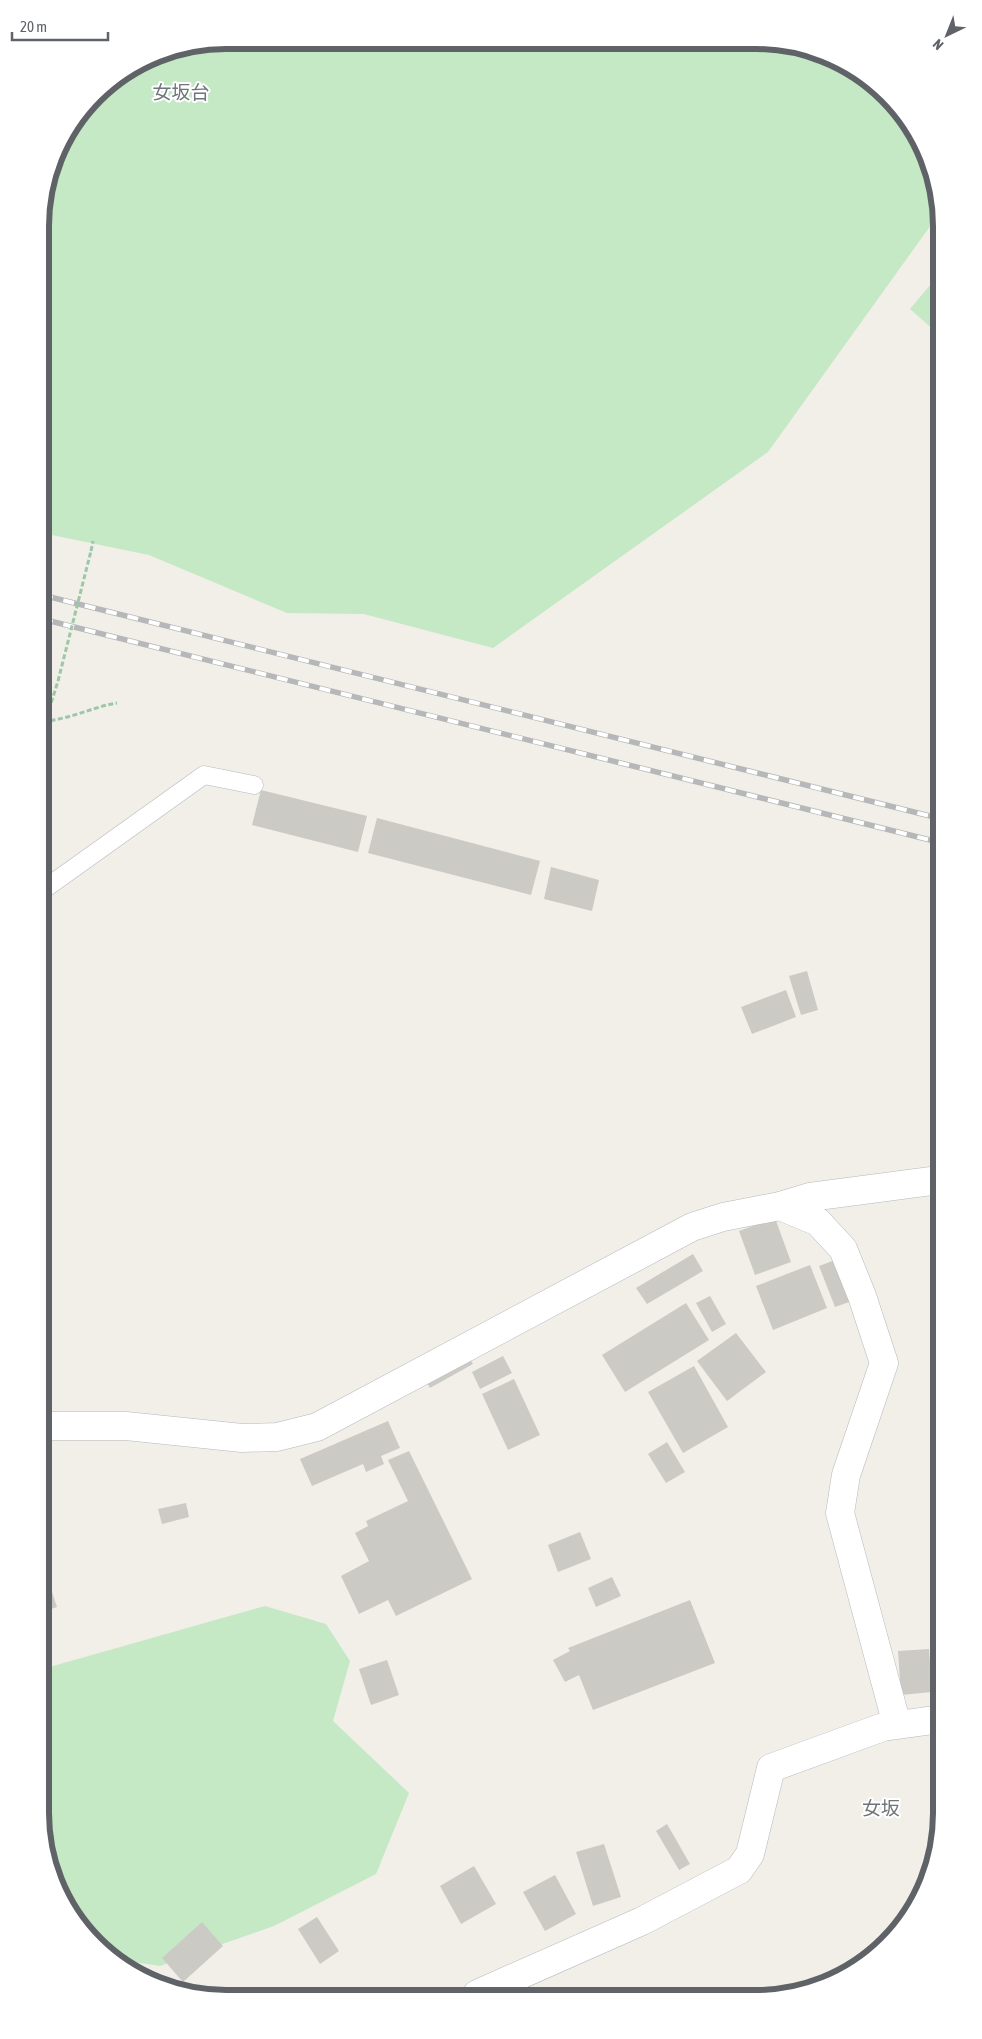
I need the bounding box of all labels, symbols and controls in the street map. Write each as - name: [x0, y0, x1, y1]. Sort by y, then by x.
- scale bar: [12, 10, 109, 42]
- north arrow: [922, 10, 972, 60]
- text: 20 m: [20, 18, 47, 35]
- text: N: [930, 36, 947, 53]
- district label: 女坂台: [152, 81, 210, 103]
- district label: 女坂: [862, 1797, 900, 1819]

